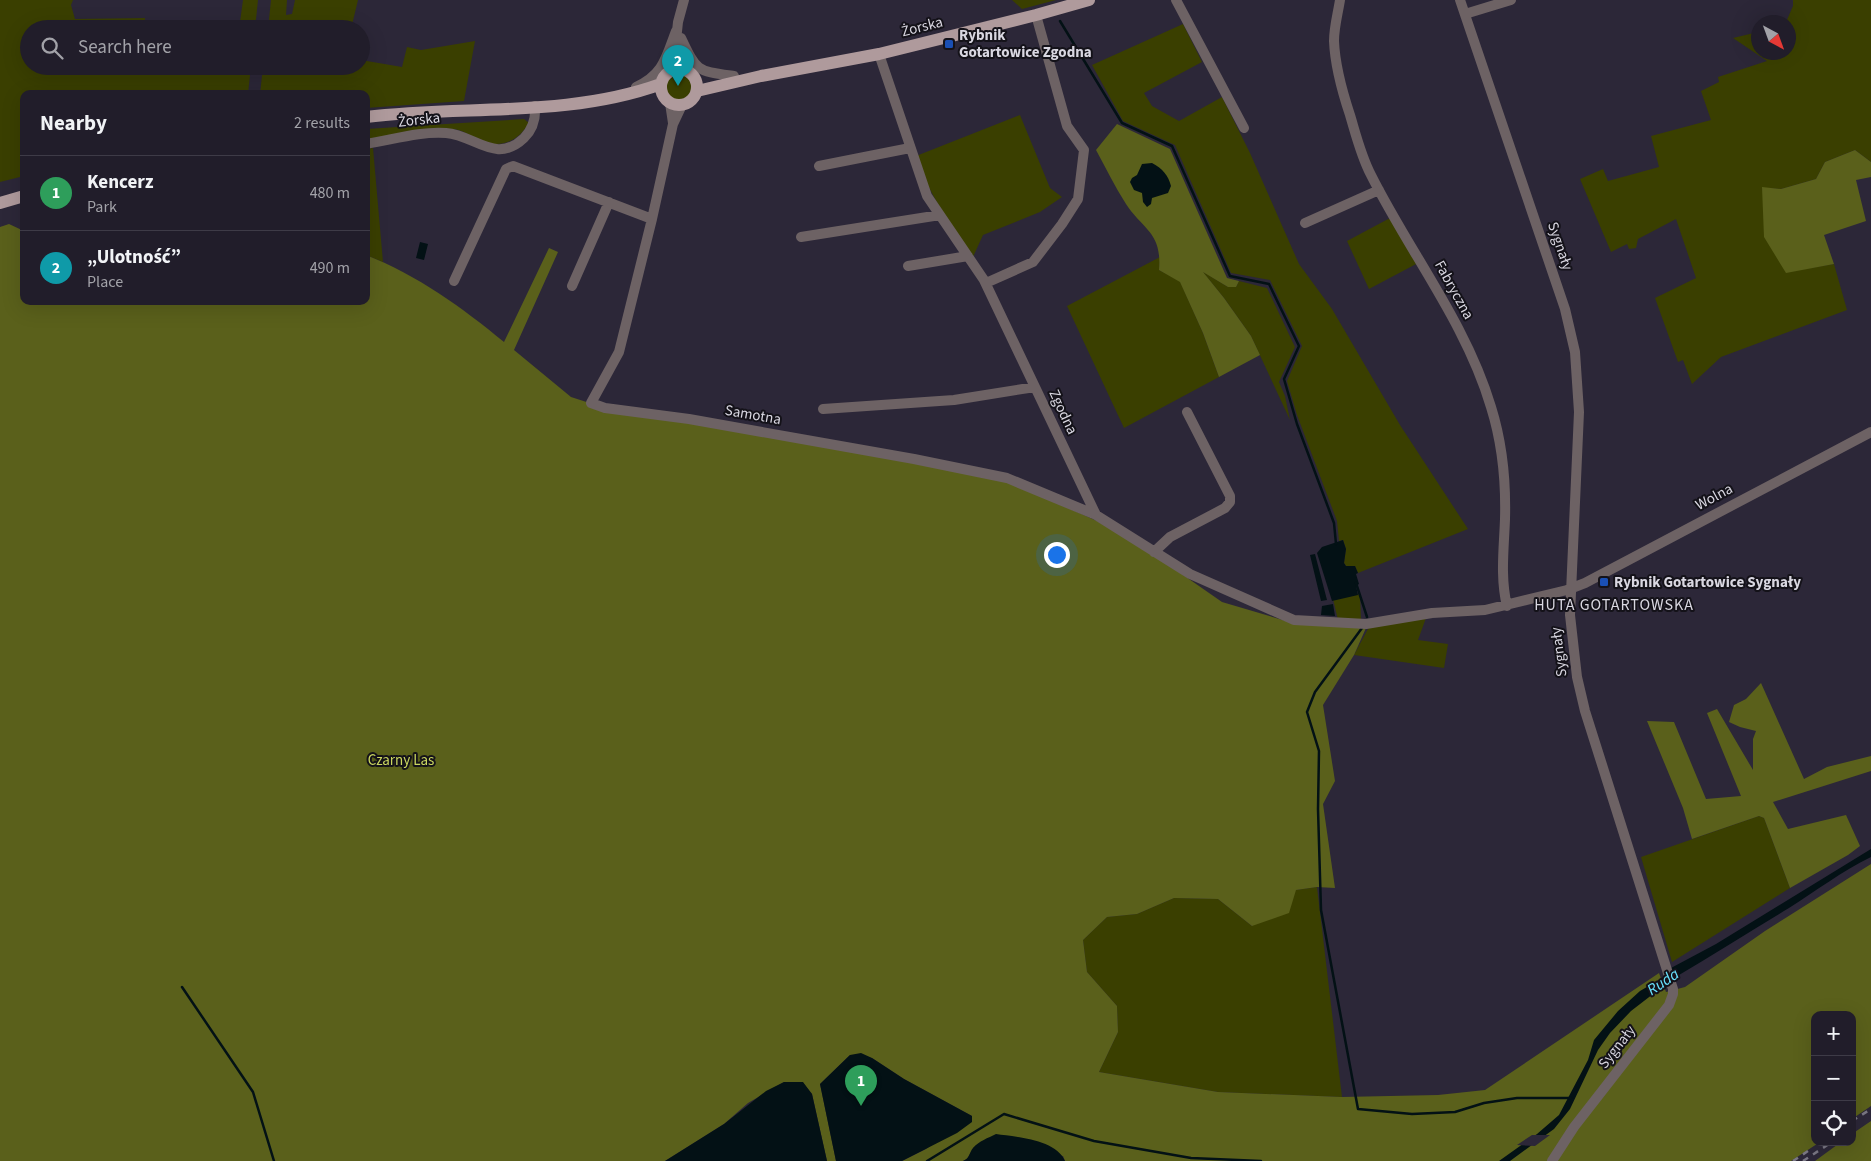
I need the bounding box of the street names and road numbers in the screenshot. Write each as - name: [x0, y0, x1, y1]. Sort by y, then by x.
- street label: Żorska: [899, 12, 945, 42]
- street label: Żorska: [397, 107, 441, 133]
- street label: Sygnały: [1542, 219, 1578, 273]
- street label: Fabryczna: [1429, 257, 1479, 323]
- street label: Zgodna: [1043, 386, 1083, 438]
- street label: Samotna: [723, 400, 783, 430]
- street label: Wolna: [1692, 478, 1736, 516]
- street label: Sygnały: [1546, 626, 1572, 678]
- street label: Sygnały: [1593, 1021, 1641, 1073]

